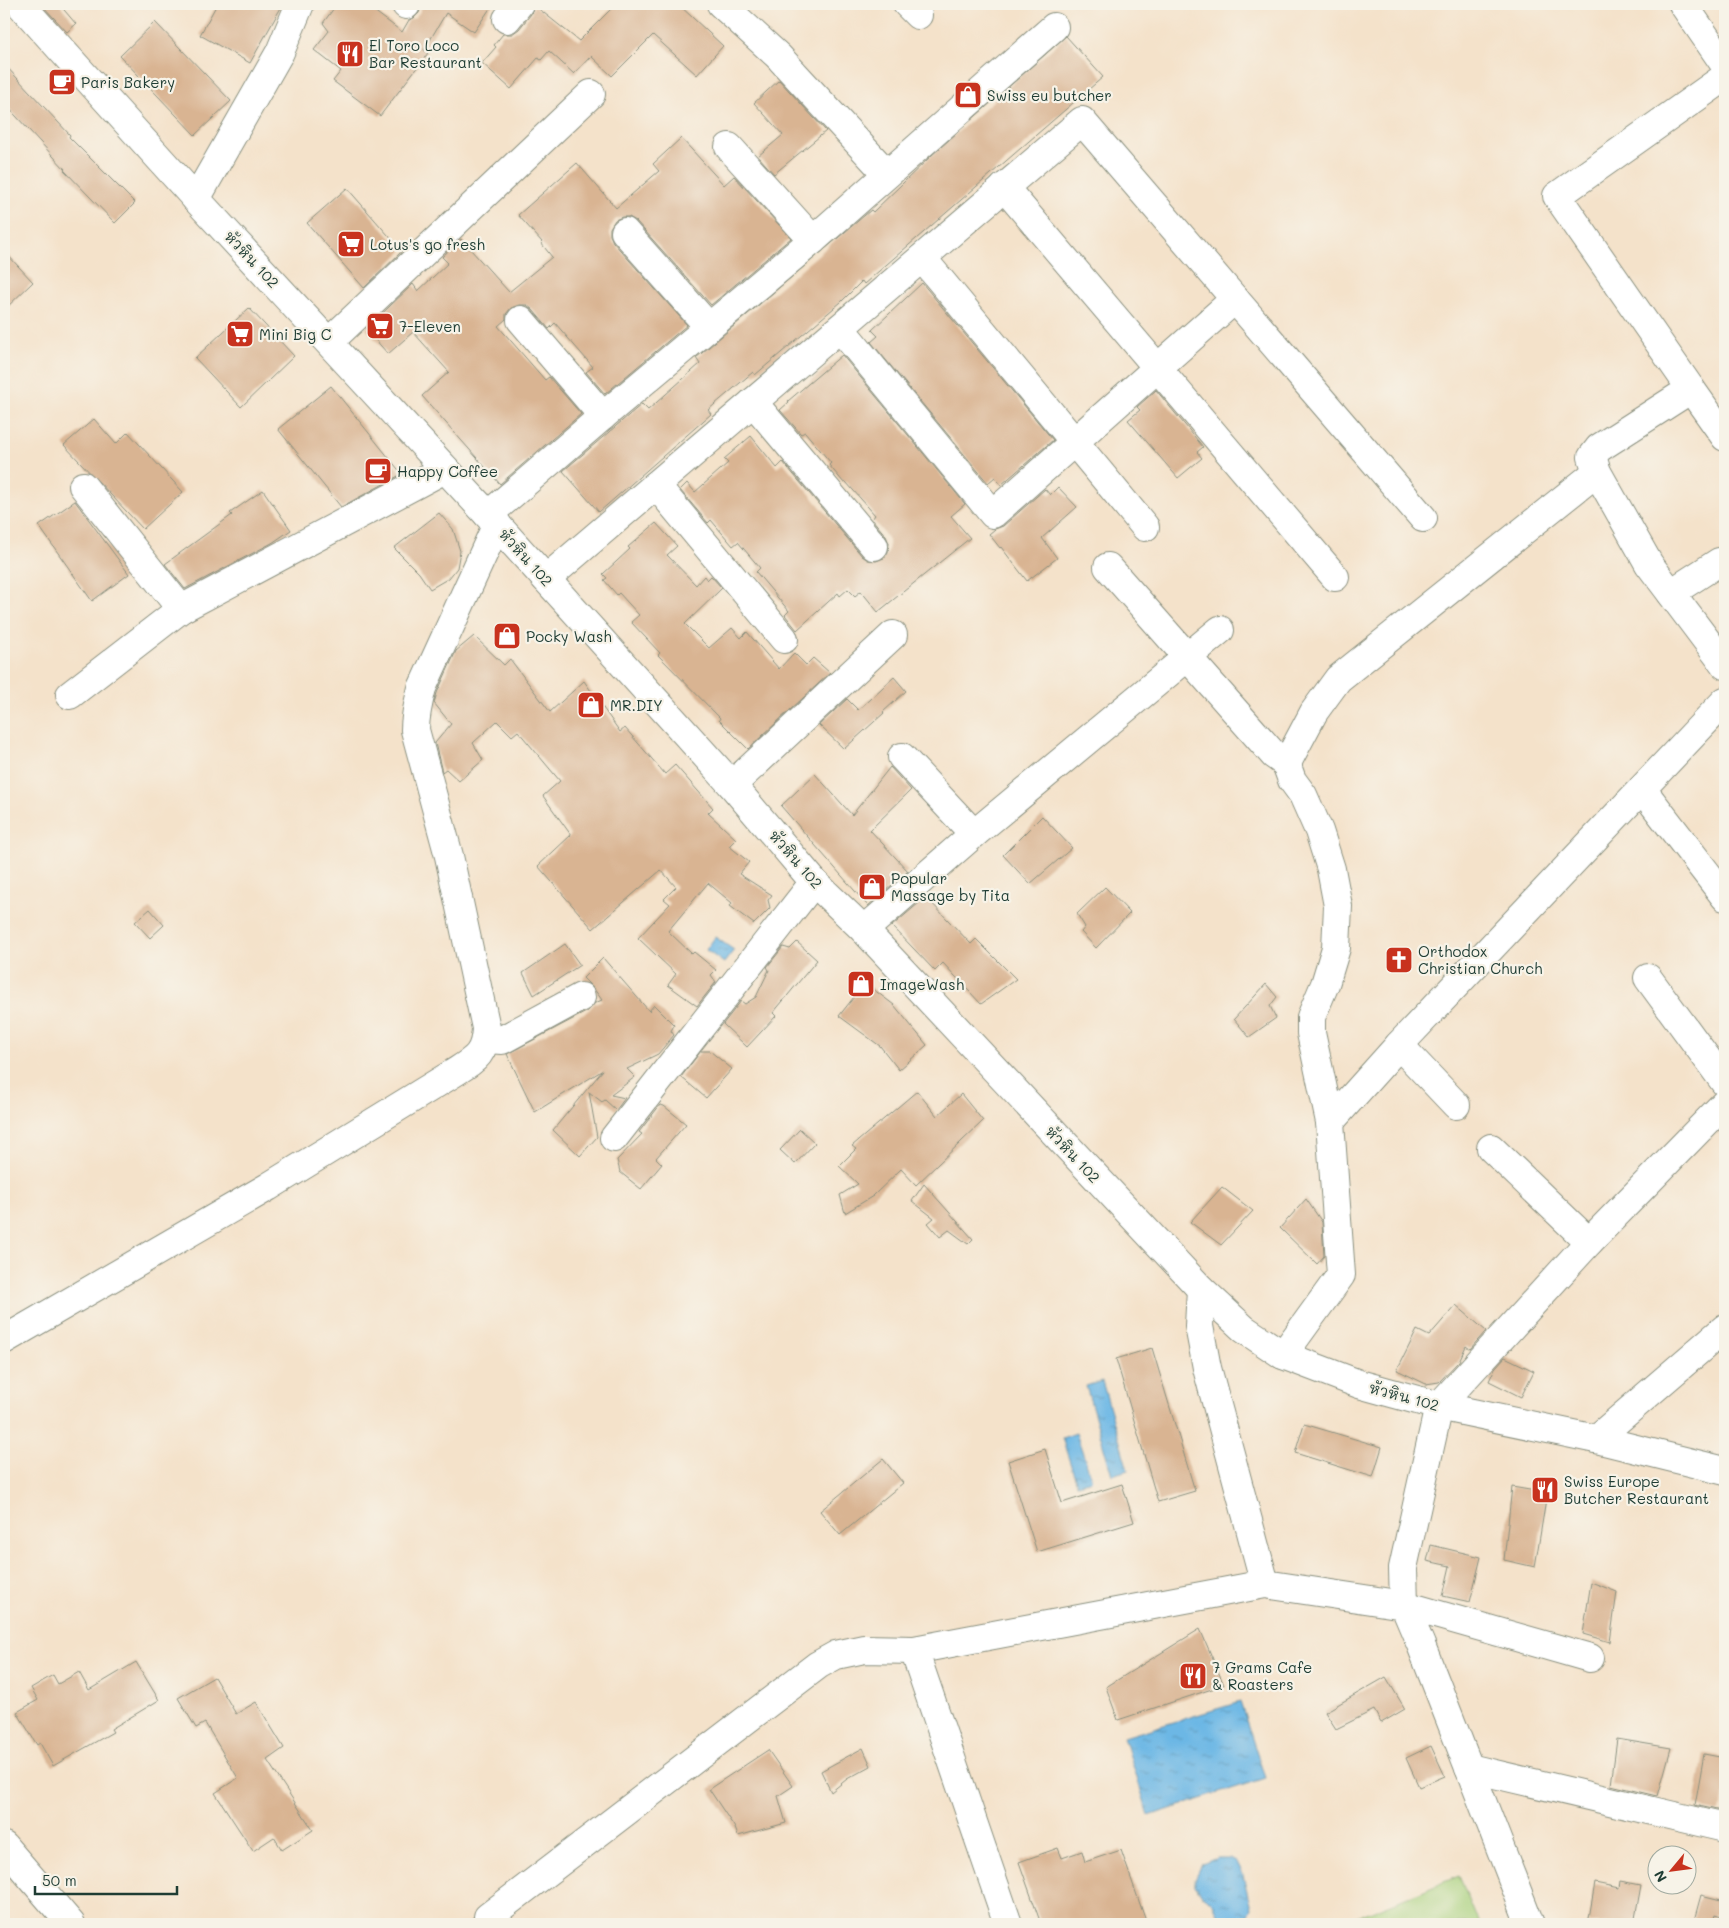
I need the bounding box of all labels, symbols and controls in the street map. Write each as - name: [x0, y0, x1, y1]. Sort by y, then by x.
- place label: El Toro Loco Bar Restaurant: [369, 35, 482, 72]
- restaurant icon: El Toro Loco Bar Restaurant: [335, 39, 365, 69]
- cafe icon: Paris Bakery: [47, 67, 77, 97]
- place label: Paris Bakery: [81, 72, 175, 92]
- shop icon: Swiss eu butcher: [953, 80, 983, 110]
- place label: Swiss eu butcher: [987, 85, 1112, 105]
- street label: หัวหิน 102: [220, 226, 284, 292]
- supermarket icon: Lotus's go fresh: [336, 229, 366, 259]
- place label: Lotus's go fresh: [370, 234, 485, 254]
- supermarket icon: 7-Eleven: [365, 311, 395, 341]
- place label: 7-Eleven: [399, 316, 461, 336]
- supermarket icon: Mini Big C: [225, 319, 255, 349]
- place label: Mini Big C: [259, 324, 332, 344]
- cafe icon: Happy Coffee: [363, 456, 393, 486]
- place label: Happy Coffee: [397, 461, 498, 481]
- street label: หัวหิน 102: [495, 524, 558, 590]
- shop icon: Pocky Wash: [492, 621, 522, 651]
- place label: Pocky Wash: [526, 626, 612, 646]
- shop icon: MR.DIY: [576, 690, 606, 720]
- place label: MR.DIY: [610, 695, 663, 715]
- street label: หัวหิน 102: [765, 825, 827, 893]
- place label: Popular Massage by Tita: [891, 868, 1010, 905]
- shop icon: Popular Massage by Tita: [857, 872, 887, 902]
- place label: Orthodox Christian Church: [1418, 941, 1542, 978]
- church icon: Orthodox Christian Church: [1384, 945, 1414, 975]
- shop icon: ImageWash: [846, 969, 876, 999]
- place label: ImageWash: [880, 974, 964, 994]
- street label: หัวหิน 102: [1041, 1121, 1105, 1187]
- street label: หัวหิน 102: [1367, 1377, 1441, 1415]
- place label: Swiss Europe Butcher Restaurant: [1564, 1471, 1709, 1508]
- restaurant icon: Swiss Europe Butcher Restaurant: [1530, 1475, 1560, 1505]
- place label: 7 Grams Cafe & Roasters: [1212, 1657, 1312, 1694]
- restaurant icon: 7 Grams Cafe & Roasters: [1178, 1661, 1208, 1691]
- north arrow: [1646, 1846, 1696, 1896]
- scale bar: [35, 1863, 178, 1895]
- text: N: [1649, 1867, 1671, 1886]
- text: 50 m: [42, 1870, 77, 1890]

